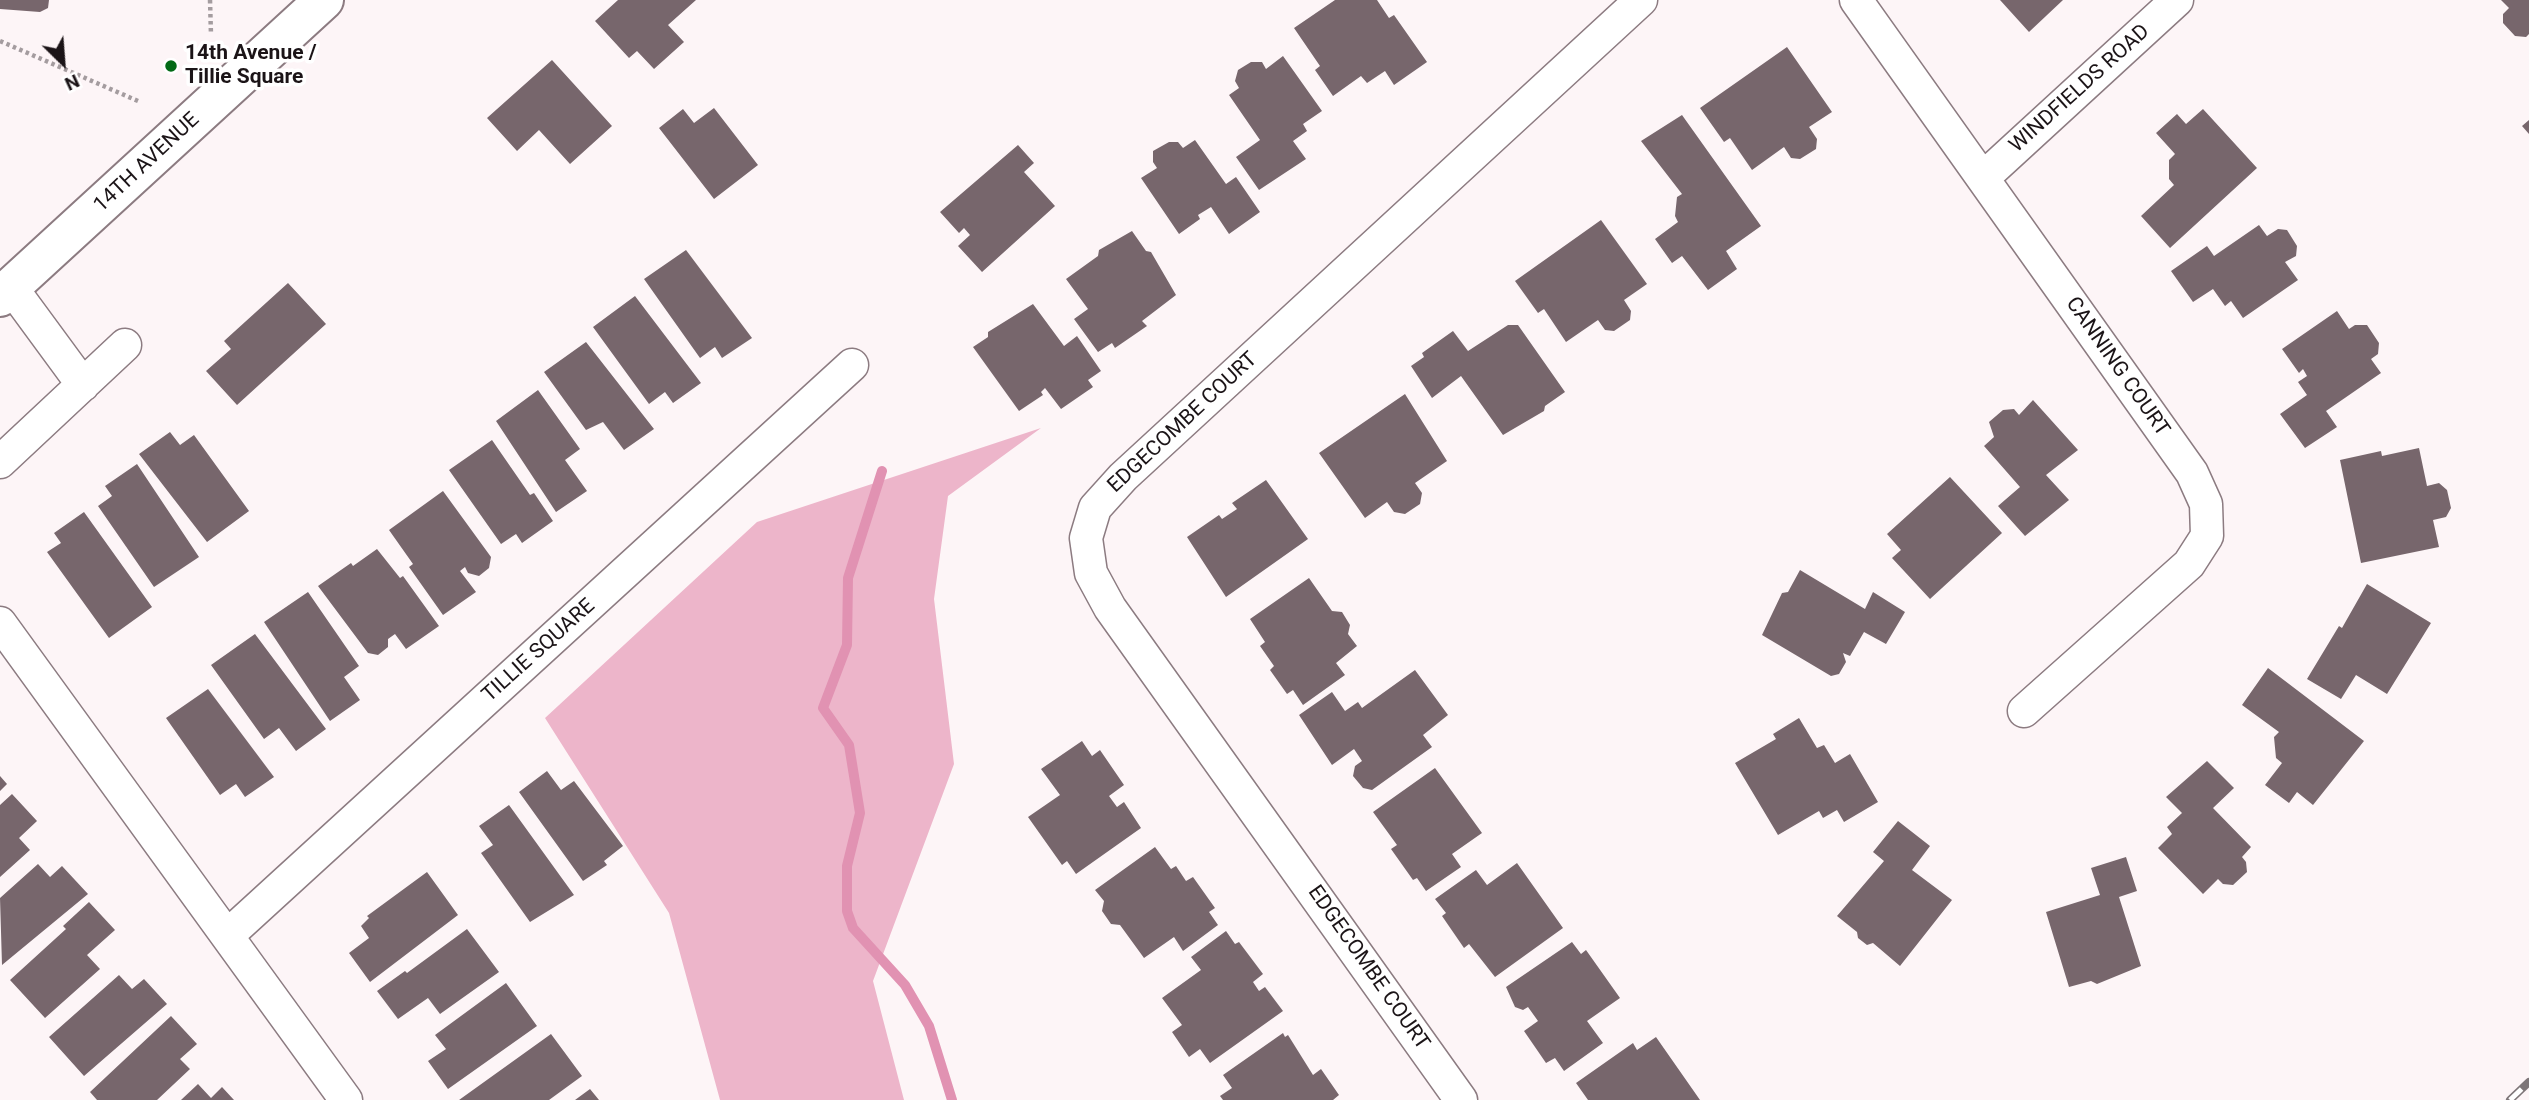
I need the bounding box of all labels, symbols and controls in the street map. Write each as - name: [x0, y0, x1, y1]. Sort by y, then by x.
- street label: WINDFIELDS ROAD: [2005, 19, 2155, 159]
- north arrow: [28, 28, 98, 98]
- place label: 14th Avenue / Tillie Square: [185, 41, 317, 91]
- marker: 14th Avenue / Tillie Square: [163, 58, 179, 74]
- text: N: [61, 69, 83, 96]
- street label: 14TH AVENUE: [89, 108, 205, 218]
- street label: CANNING COURT: [2060, 293, 2174, 441]
- street label: EDGECOMBE COURT: [1103, 347, 1263, 499]
- street label: TILLIE SQUARE: [478, 594, 600, 708]
- street label: EDGECOMBE COURT: [1302, 881, 1434, 1055]

